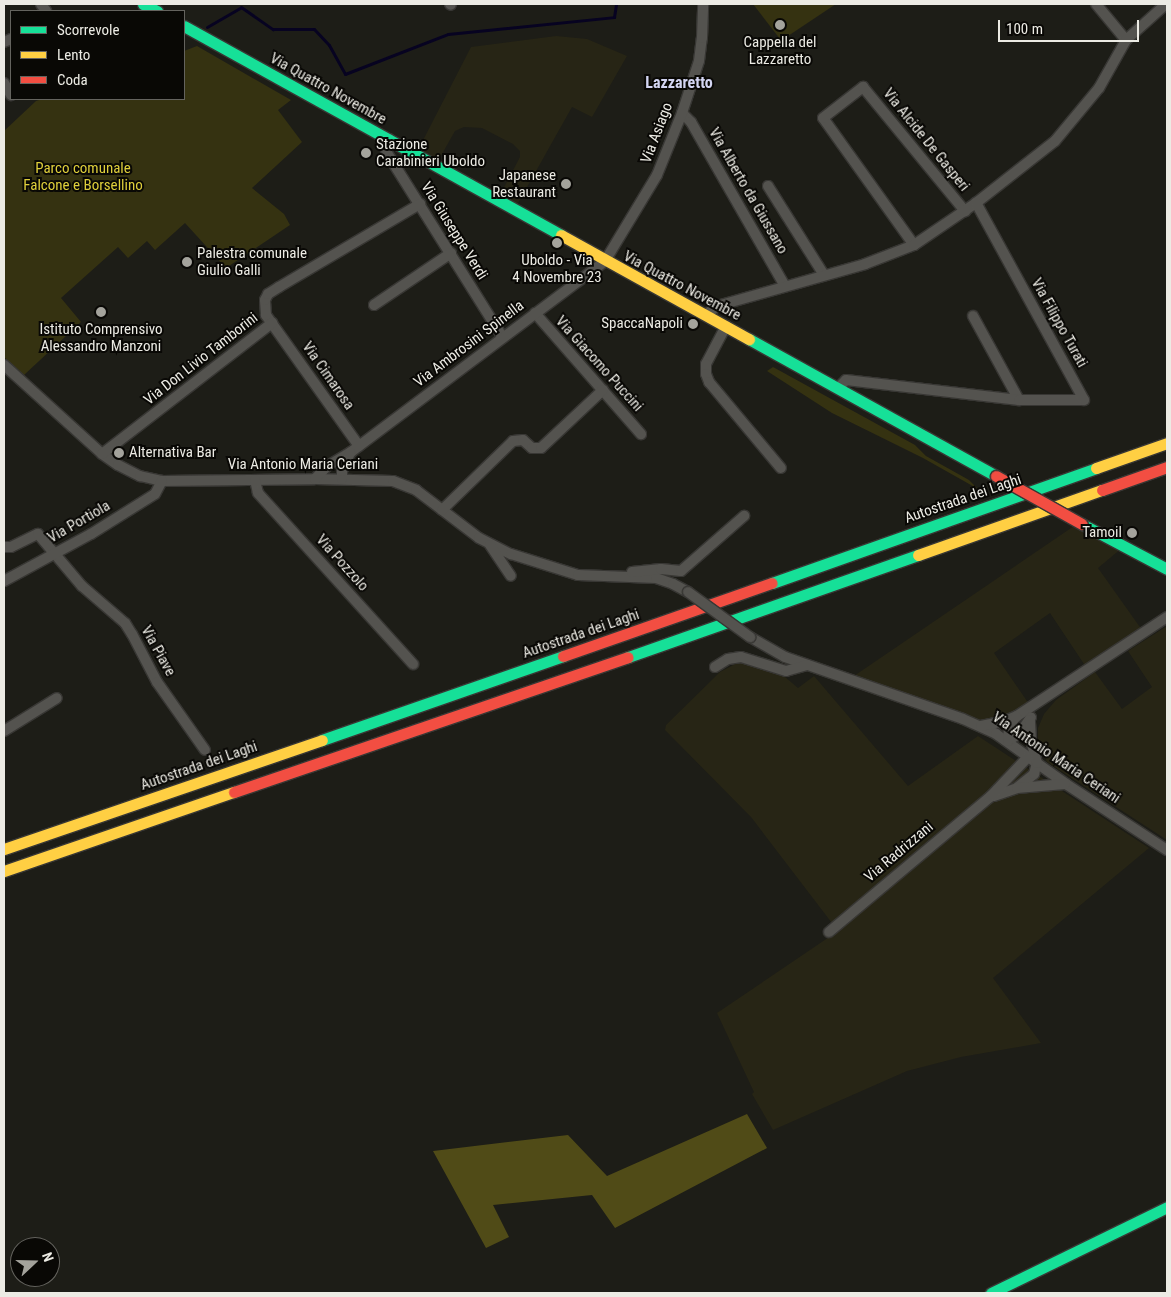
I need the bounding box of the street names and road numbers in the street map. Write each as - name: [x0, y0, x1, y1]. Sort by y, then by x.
- street label: Via Quattro Novembre: [267, 50, 389, 128]
- street label: Via Alcide De Gasperi: [879, 85, 973, 195]
- street label: Via Asiago: [637, 100, 677, 166]
- street label: Via Alberto da Giussano: [705, 125, 791, 257]
- street label: Via Giuseppe Verdi: [417, 179, 491, 283]
- street label: Via Quattro Novembre: [620, 247, 744, 325]
- street label: Via Filippo Turati: [1027, 275, 1091, 371]
- street label: Via Ambrosini Spinella: [410, 297, 528, 391]
- street label: Via Don Livio Tamborini: [140, 309, 262, 409]
- street label: Via Giacomo Puccini: [551, 313, 647, 415]
- street label: Via Cimarosa: [298, 339, 358, 413]
- street label: Via Antonio Maria Ceriani: [228, 456, 378, 474]
- street label: Autostrada dei Laghi: [902, 471, 1024, 527]
- street label: Via Portiola: [45, 497, 113, 547]
- street label: Via Pozzolo: [312, 531, 372, 595]
- street label: Autostrada dei Laghi: [520, 606, 642, 662]
- street label: Via Piave: [137, 623, 179, 679]
- street label: Via Antonio Maria Ceriani: [989, 708, 1123, 808]
- street label: Autostrada dei Laghi: [138, 738, 260, 794]
- street label: Via Radrizzani: [861, 818, 937, 886]

